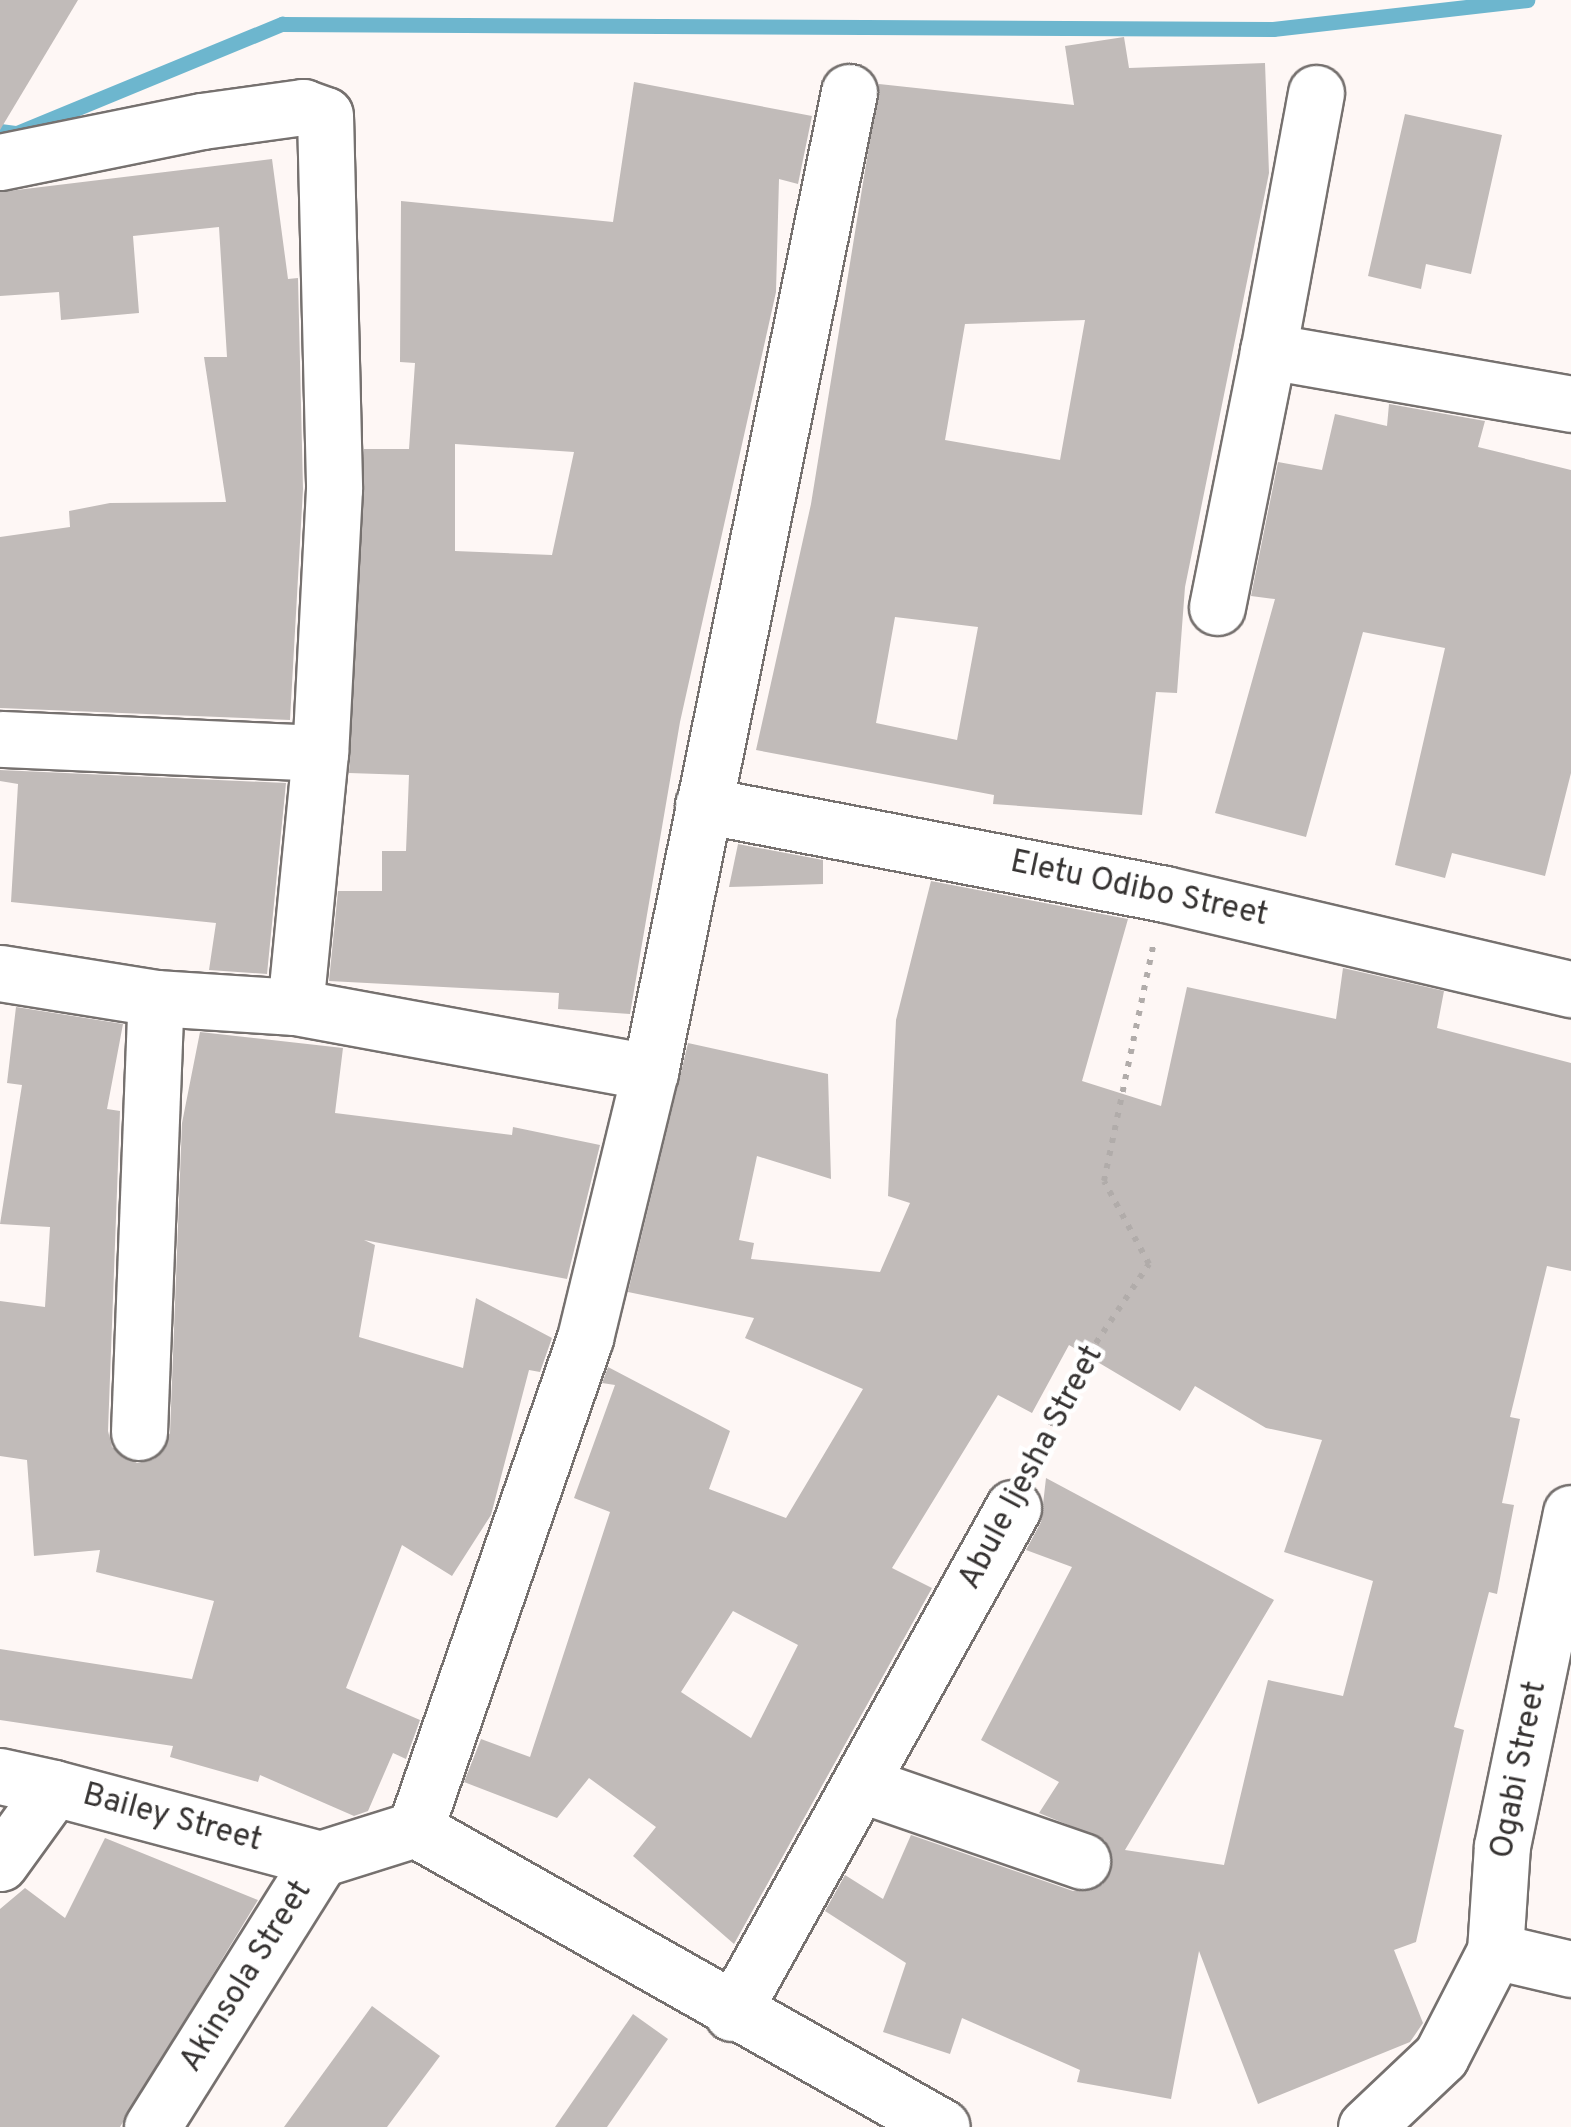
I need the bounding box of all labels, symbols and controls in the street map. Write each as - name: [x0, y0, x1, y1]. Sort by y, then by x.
- street label: Eletu Odibo Street: [1007, 844, 1271, 936]
- street label: Abule Ijesha Street: [952, 1340, 1112, 1596]
- street label: Ogabi Street: [1484, 1678, 1556, 1862]
- street label: Bailey Street: [78, 1777, 266, 1861]
- street label: Akinsola Street: [173, 1874, 321, 2080]

